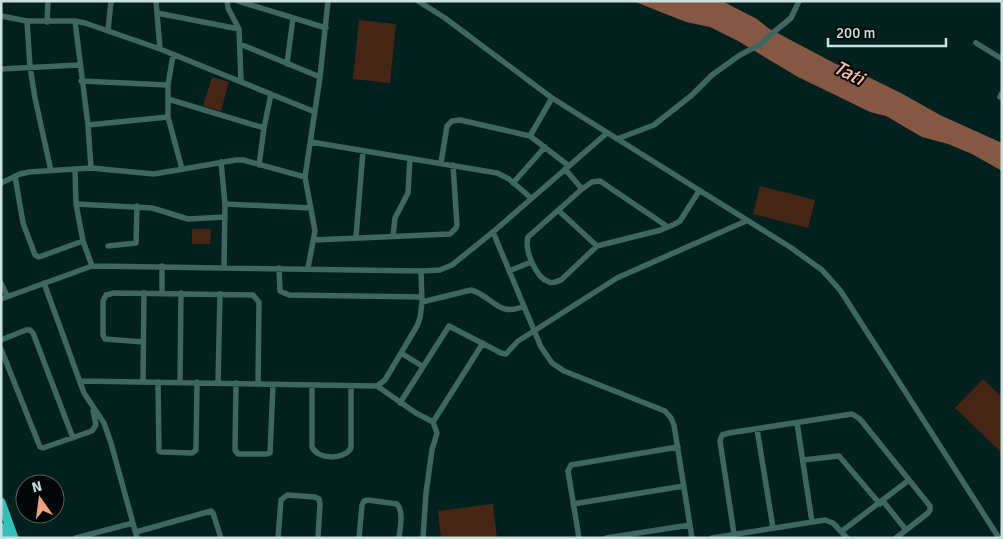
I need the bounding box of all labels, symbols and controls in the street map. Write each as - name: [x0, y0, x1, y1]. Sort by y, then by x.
- scale bar: [828, 15, 946, 47]
- text: 200 m: [836, 24, 876, 42]
- water label: Tati: [830, 55, 870, 92]
- north arrow: [15, 474, 65, 524]
- text: N: [30, 477, 44, 496]

